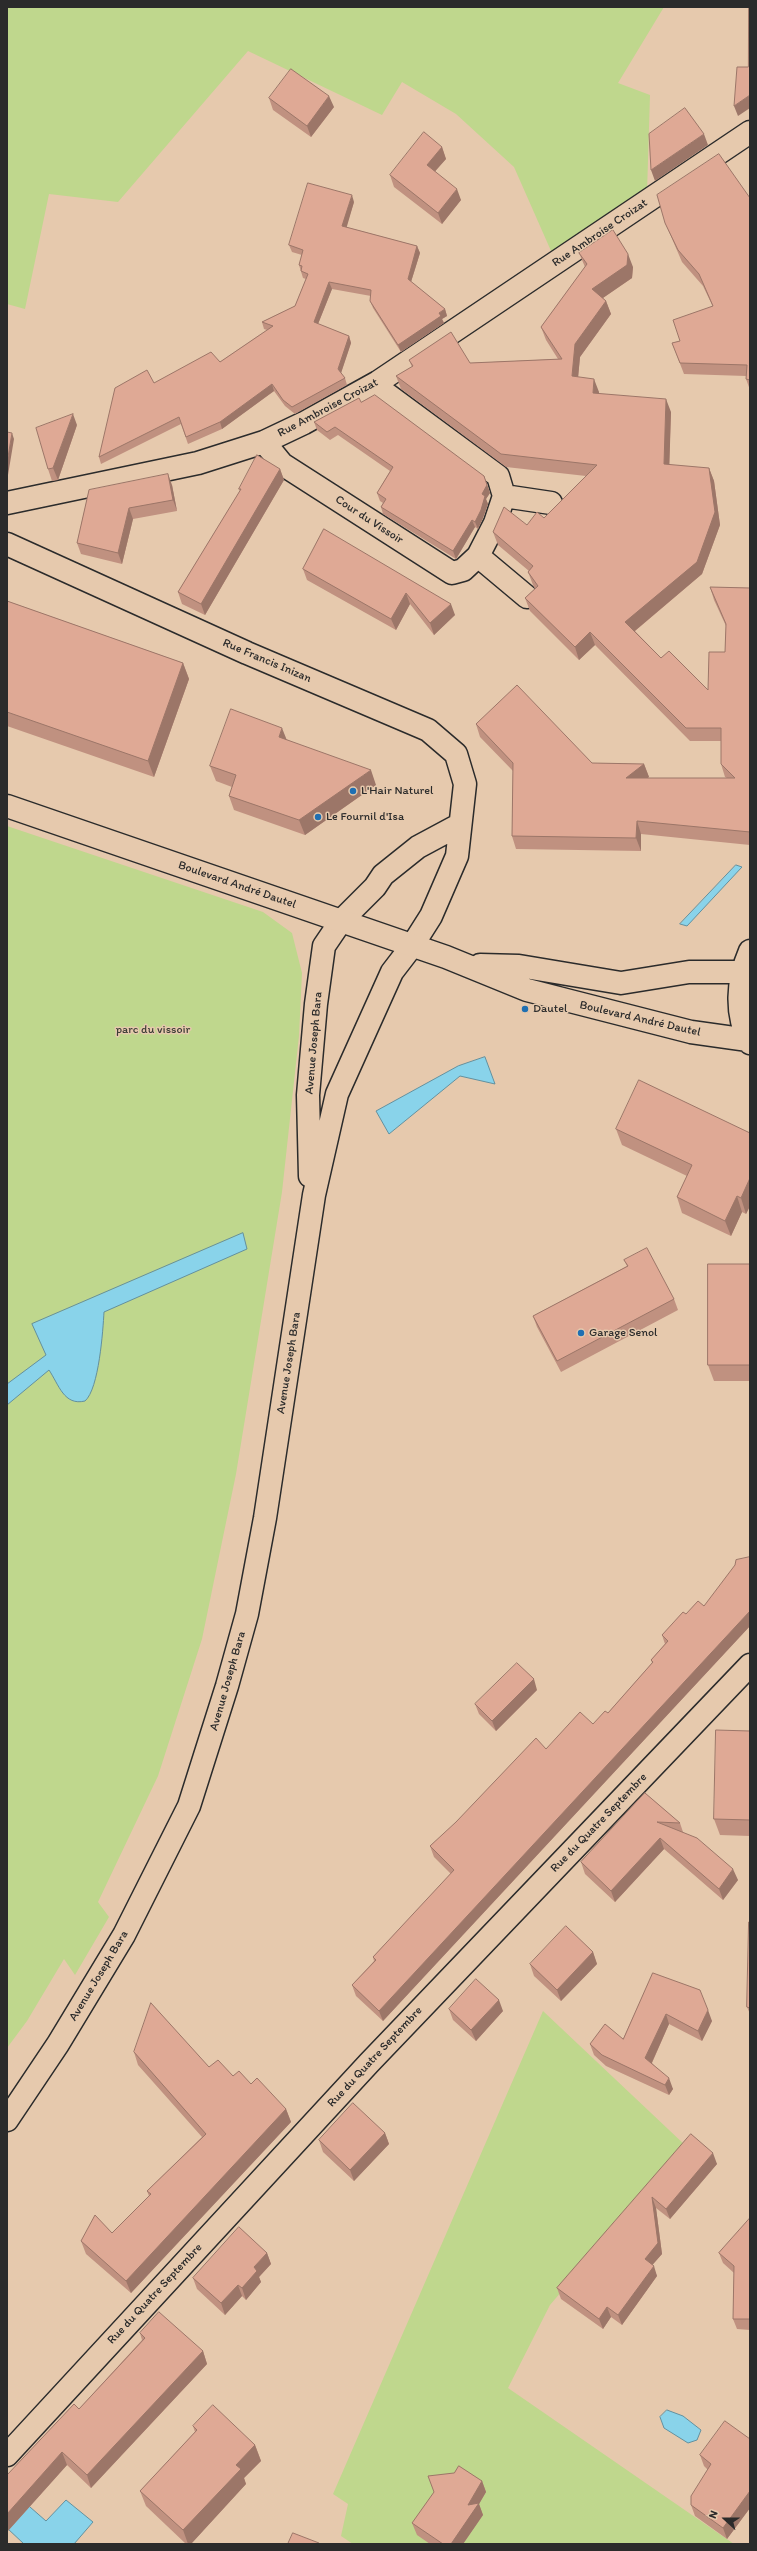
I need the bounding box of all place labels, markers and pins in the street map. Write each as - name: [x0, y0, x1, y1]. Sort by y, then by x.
- place label: L'Hair Naturel: [361, 784, 433, 798]
- marker: L'Hair Naturel: [348, 786, 358, 796]
- place label: Le Fournil d'Isa: [326, 810, 404, 824]
- marker: Le Fournil d'Isa: [313, 812, 323, 822]
- place label: Dautel: [533, 1002, 567, 1016]
- marker: Dautel: [520, 1004, 530, 1014]
- place label: Garage Senol: [589, 1326, 658, 1340]
- marker: Garage Senol: [576, 1328, 586, 1338]

